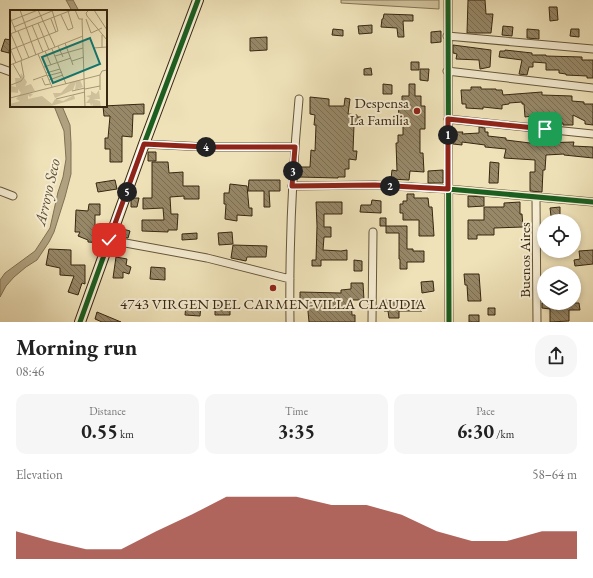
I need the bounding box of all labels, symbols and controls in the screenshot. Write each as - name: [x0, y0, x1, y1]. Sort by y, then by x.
- inset map: [10, 10, 107, 107]
- place label: Despensa La Familia: [349, 93, 409, 129]
- marker: Despensa La Familia: [412, 106, 422, 116]
- pin: [528, 112, 562, 146]
- icon: arrive: [534, 118, 556, 140]
- pin: 1: [438, 125, 458, 145]
- text: 1: [445, 128, 451, 142]
- pin: 4: [196, 137, 216, 157]
- text: 4: [203, 140, 209, 154]
- water label: Arroyo Seco: [29, 157, 65, 228]
- pin: 3: [283, 161, 303, 181]
- text: 3: [290, 164, 296, 178]
- pin: 2: [380, 176, 400, 196]
- text: 2: [387, 179, 393, 193]
- pin: 5: [117, 182, 137, 202]
- text: 5: [124, 185, 130, 199]
- map controls: [537, 214, 581, 310]
- button: locate: [537, 214, 581, 258]
- street label: Buenos Aires: [515, 222, 534, 298]
- pin: [92, 223, 126, 257]
- icon: check: [98, 229, 120, 251]
- button: layers: [537, 266, 581, 310]
- marker: 4743 VIRGEN DEL CARMEN-VILLA CLAUDIA: [268, 283, 278, 293]
- place label: 4743 VIRGEN DEL CARMEN-VILLA CLAUDIA: [120, 294, 427, 313]
- text: Morning run: [16, 333, 137, 362]
- button: share: [535, 335, 577, 377]
- text: 08:46: [16, 363, 44, 380]
- text: Distance: [89, 404, 126, 418]
- text: Time: [285, 404, 308, 418]
- text: Pace: [476, 404, 495, 418]
- text: 0.55: [81, 418, 118, 444]
- text: 3:35: [278, 418, 315, 444]
- text: 6:30: [457, 418, 494, 444]
- text: km: [118, 427, 134, 441]
- text: /km: [494, 427, 514, 441]
- text: Elevation: [16, 466, 63, 483]
- text: 58–64 m: [532, 466, 577, 483]

